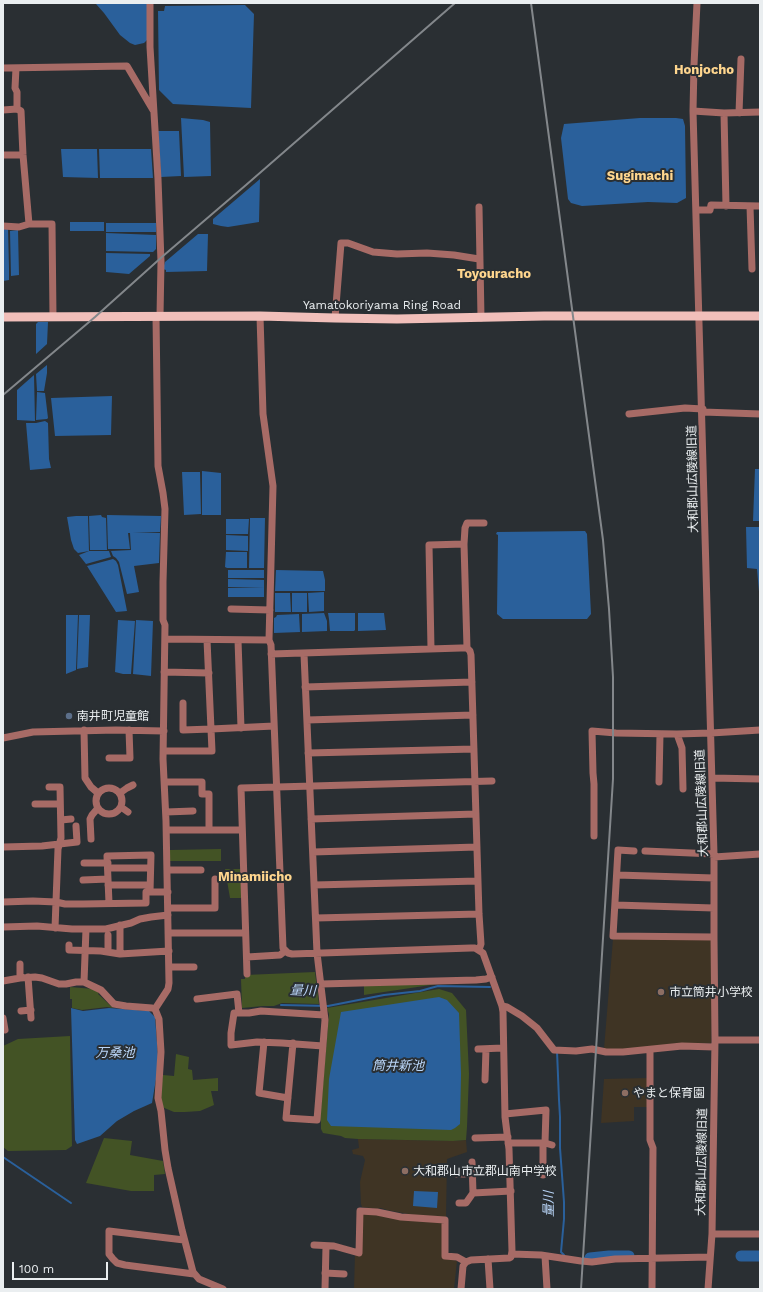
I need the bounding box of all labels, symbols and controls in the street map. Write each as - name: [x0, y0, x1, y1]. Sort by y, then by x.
- district label: Honjocho: [674, 62, 734, 78]
- district label: Sugimachi: [607, 168, 673, 184]
- district label: Toyouracho: [457, 266, 531, 282]
- street label: Yamatokoriyama Ring Road: [303, 298, 461, 312]
- street label: 大和郡山広陵線旧道: [685, 425, 701, 533]
- place label: 南井町児童館: [77, 709, 149, 723]
- marker: 南井町児童館: [64, 711, 74, 721]
- street label: 大和郡山広陵線旧道: [693, 749, 711, 857]
- district label: Minamiicho: [218, 869, 292, 885]
- water label: 量川: [290, 983, 316, 999]
- place label: 市立筒井小学校: [669, 985, 753, 999]
- marker: 市立筒井小学校: [656, 987, 666, 997]
- water label: 万桑池: [96, 1045, 134, 1061]
- water label: 筒井新池: [372, 1058, 424, 1074]
- place label: やまと保育園: [633, 1086, 705, 1100]
- marker: やまと保育園: [620, 1088, 630, 1098]
- street label: 大和郡山広陵線旧道: [694, 1108, 710, 1216]
- place label: 大和郡山市立郡山南中学校: [413, 1164, 557, 1178]
- marker: 大和郡山市立郡山南中学校: [400, 1166, 410, 1176]
- water label: 量川: [541, 1191, 557, 1217]
- scale bar: [14, 1254, 110, 1280]
- text: 100 m: [19, 1262, 54, 1276]

